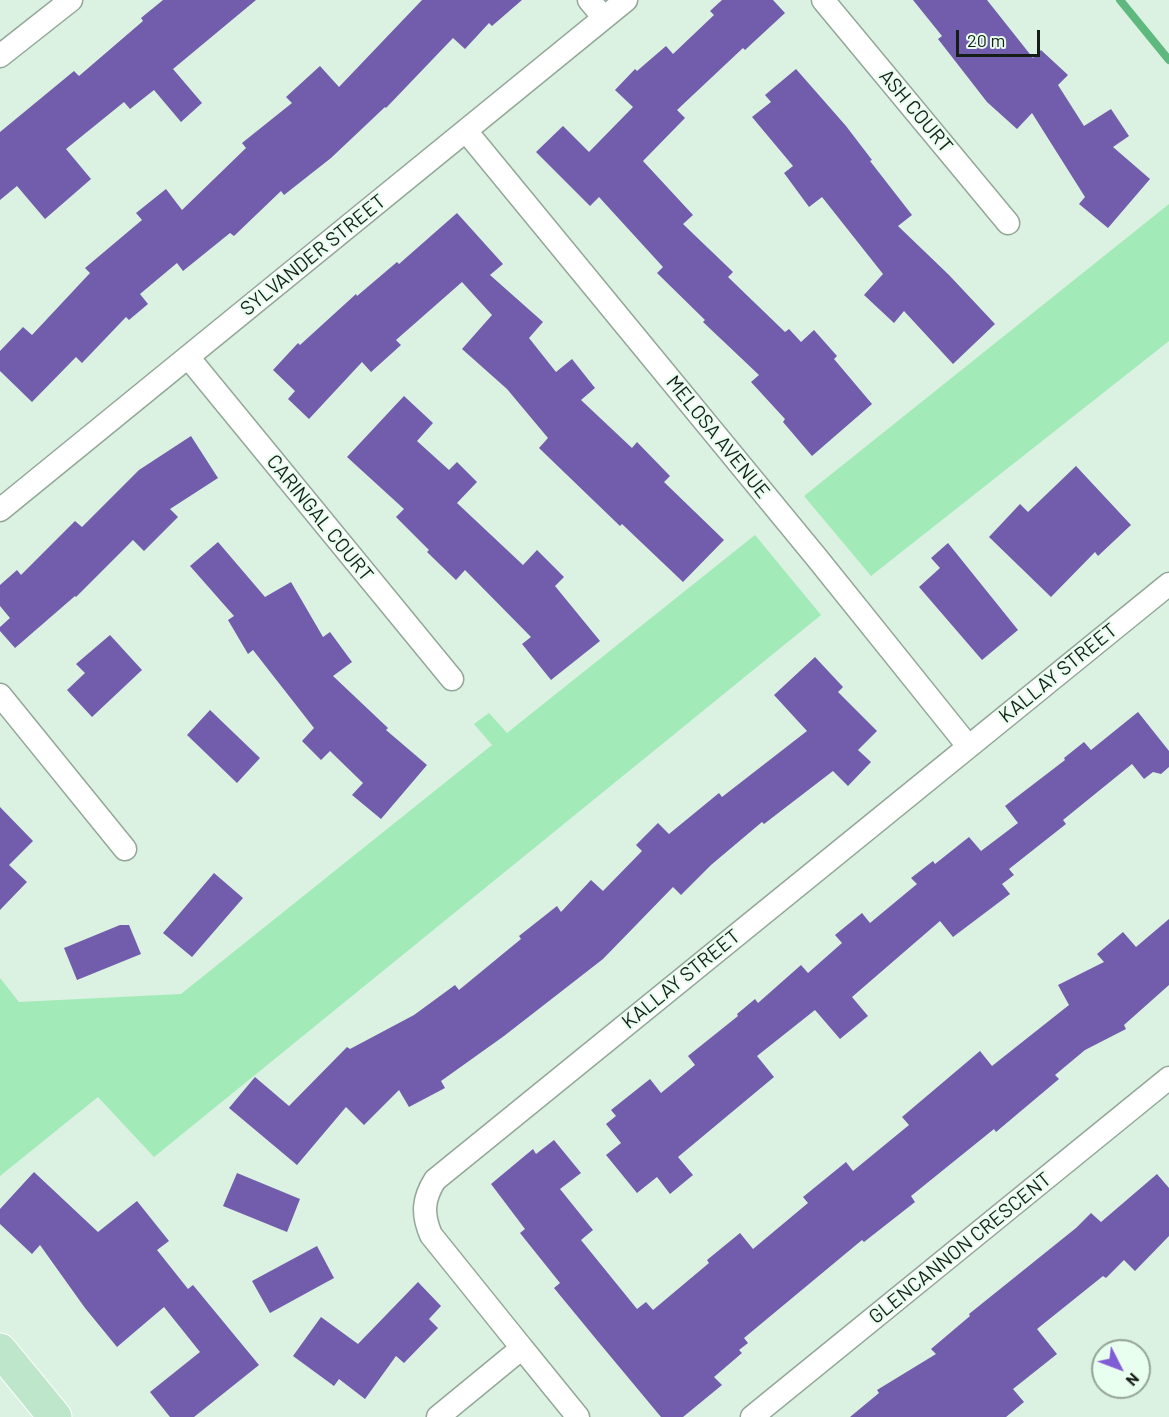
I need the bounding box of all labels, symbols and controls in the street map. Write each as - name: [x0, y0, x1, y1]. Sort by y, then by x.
- scale bar: [959, 18, 1043, 56]
- text: 20 m: [967, 29, 1005, 51]
- street label: ASH COURT: [874, 64, 958, 158]
- street label: SYLVANDER STREET: [236, 189, 390, 321]
- street label: MELOSA AVENUE: [661, 371, 775, 503]
- street label: CARINGAL COURT: [262, 450, 378, 586]
- street label: KALLAY STREET: [994, 618, 1122, 728]
- street label: KALLAY STREET: [617, 924, 745, 1034]
- street label: GLENCANNON CRESCENT: [864, 1167, 1056, 1329]
- north arrow: [1091, 1339, 1151, 1399]
- text: N: [1123, 1370, 1144, 1390]

